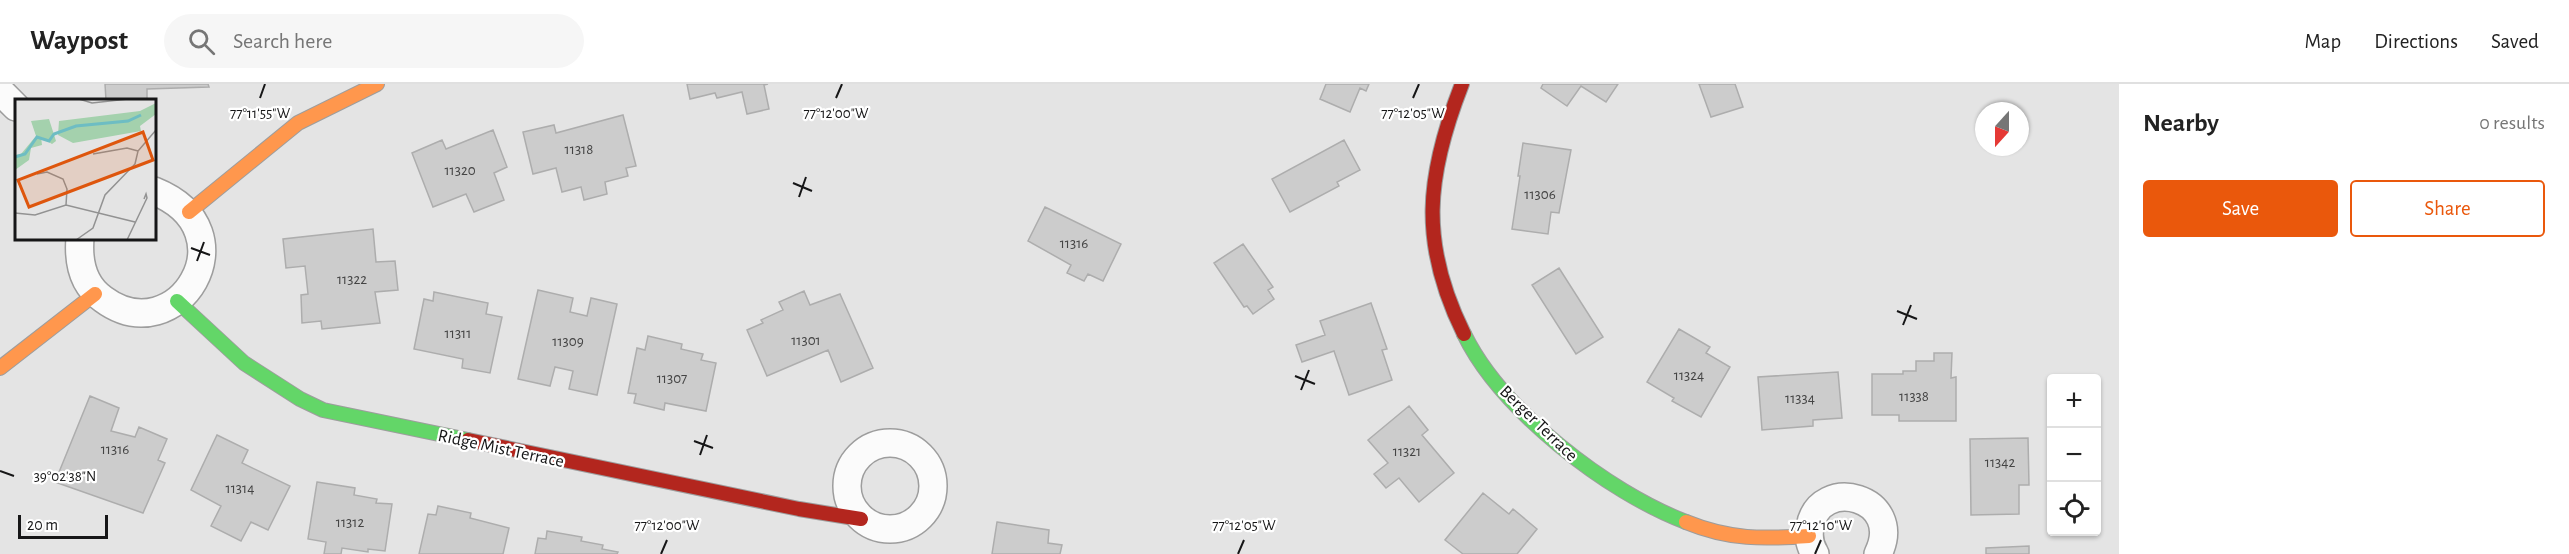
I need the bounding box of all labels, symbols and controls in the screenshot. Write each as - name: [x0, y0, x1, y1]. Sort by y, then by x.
- search box: [164, 14, 584, 68]
- icon: search: [185, 25, 218, 58]
- text: Waypost: [30, 27, 128, 55]
- text: Search here: [233, 30, 333, 52]
- text: Map: [2305, 31, 2341, 52]
- text: Directions: [2374, 31, 2458, 52]
- text: Saved: [2491, 31, 2539, 52]
- inset map: [15, 99, 156, 240]
- north arrow: [1975, 102, 2029, 156]
- text: 77°11'55"W: [230, 106, 291, 121]
- text: 77°12'00"W: [803, 106, 869, 121]
- text: 77°12'05"W: [1381, 106, 1445, 121]
- text: Nearby: [2143, 110, 2219, 136]
- text: 0 results: [2479, 113, 2545, 133]
- house number: 11318: [565, 142, 593, 157]
- house number: 11320: [444, 163, 476, 178]
- button: Save: [2143, 180, 2338, 237]
- button: Share: [2350, 180, 2545, 237]
- house number: 11306: [1524, 187, 1556, 202]
- house number: 11316: [1060, 236, 1088, 251]
- house number: 11322: [337, 272, 367, 287]
- house number: 11311: [445, 326, 471, 341]
- house number: 11301: [791, 333, 821, 348]
- house number: 11309: [552, 334, 584, 349]
- house number: 11324: [1674, 368, 1704, 383]
- house number: 11307: [657, 371, 687, 386]
- map controls: [2047, 374, 2101, 536]
- button: +: [2047, 374, 2101, 428]
- street label: Berger Terrace: [1496, 382, 1581, 465]
- house number: 11338: [1899, 389, 1929, 404]
- house number: 11334: [1785, 391, 1815, 406]
- street label: Ridge Mist Terrace: [436, 427, 566, 471]
- button: −: [2047, 428, 2101, 482]
- house number: 11316: [101, 442, 129, 457]
- house number: 11321: [1393, 444, 1421, 459]
- house number: 11342: [1985, 455, 2015, 470]
- text: 39°02'38"N: [34, 469, 96, 484]
- house number: 11314: [226, 481, 254, 496]
- button: locate: [2047, 482, 2101, 536]
- scale bar: [18, 512, 108, 540]
- house number: 11312: [336, 515, 364, 530]
- text: 20 m: [27, 517, 58, 533]
- text: 77°12'00"W: [634, 518, 700, 533]
- text: 77°12'05"W: [1212, 518, 1276, 533]
- text: 77°12'10"W: [1790, 518, 1853, 533]

